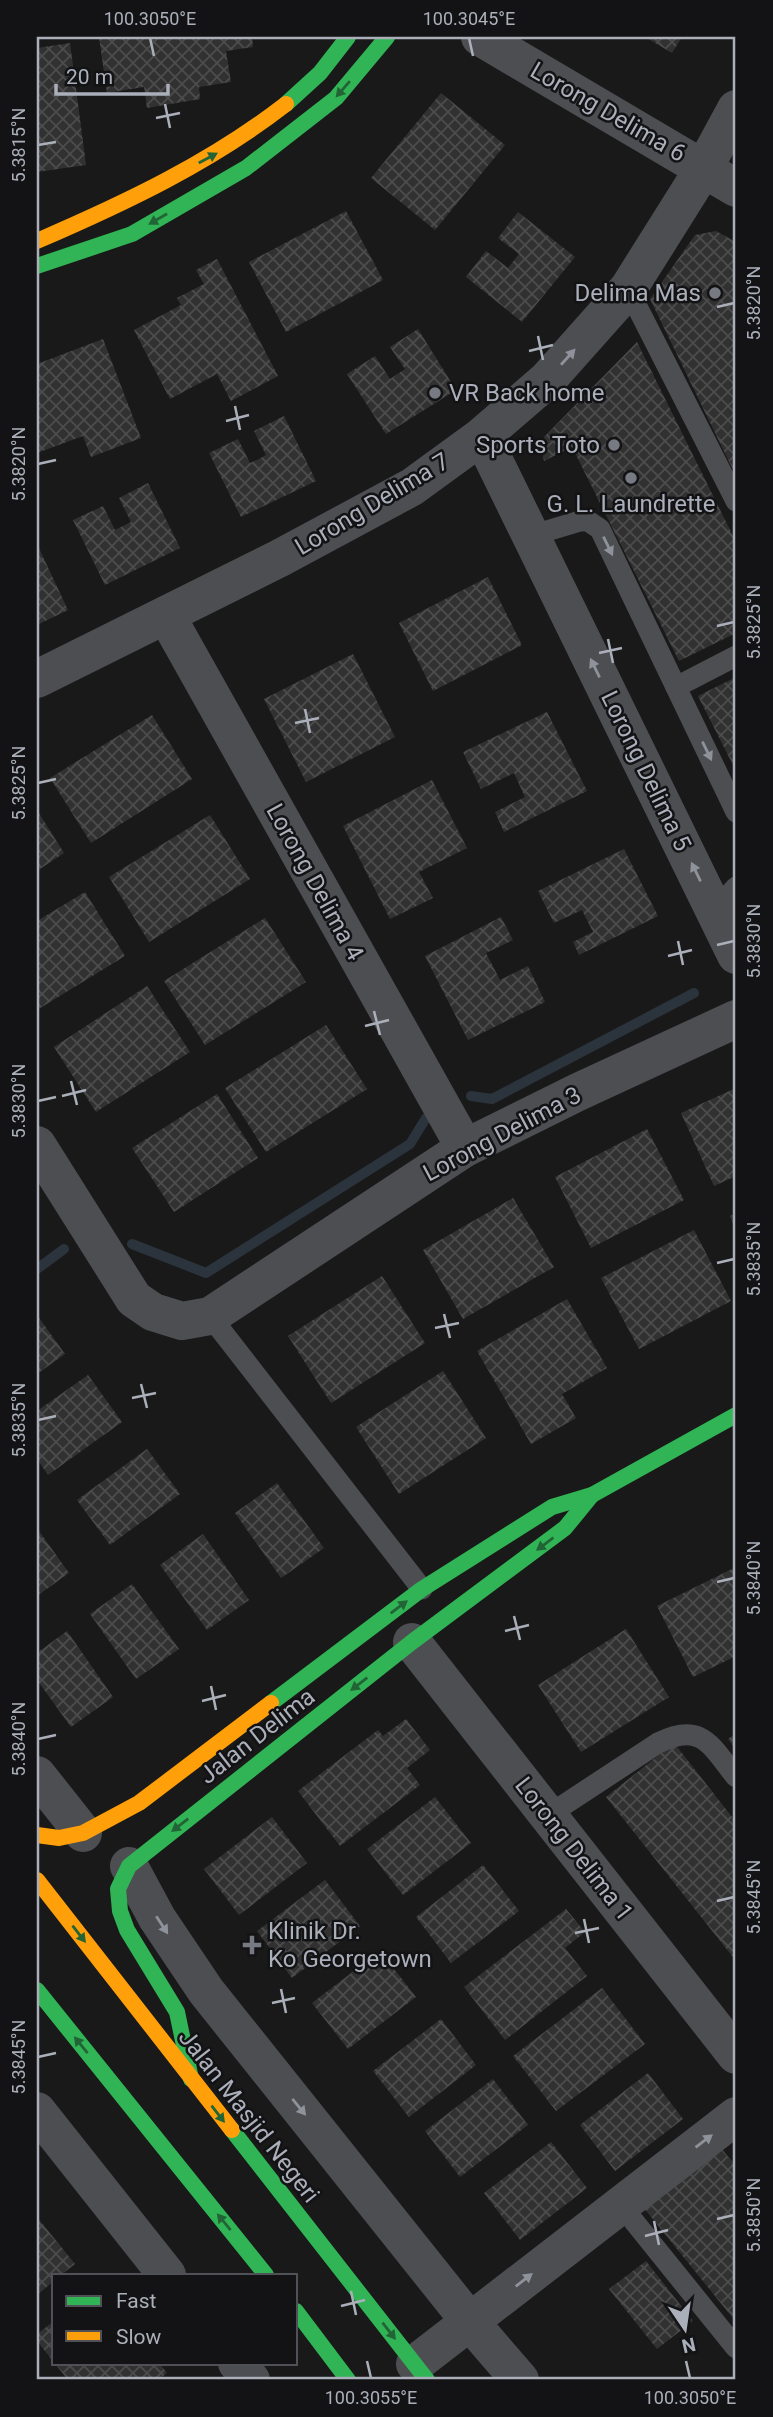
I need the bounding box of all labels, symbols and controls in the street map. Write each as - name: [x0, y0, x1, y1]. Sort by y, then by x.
- text: 100.3050°E: [104, 8, 196, 29]
- text: 100.3045°E: [423, 8, 515, 29]
- scale bar: [56, 52, 168, 96]
- street label: Lorong Delima 6: [525, 56, 691, 168]
- text: 20 m: [66, 65, 113, 89]
- one-way arrow: [335, 80, 351, 98]
- text: 5.3815°N: [8, 108, 29, 182]
- one-way arrow: [199, 152, 218, 164]
- one-way arrow: [148, 213, 168, 225]
- text: 5.3820°N: [743, 266, 764, 340]
- place label: Delima Mas: [574, 279, 701, 307]
- marker: Delima Mas: [707, 285, 723, 301]
- one-way arrow: [559, 348, 575, 365]
- place label: VR Back home: [449, 379, 604, 407]
- marker: VR Back home: [427, 385, 443, 401]
- text: 5.3820°N: [8, 427, 29, 501]
- place label: Sports Toto: [476, 431, 600, 459]
- marker: Sports Toto: [606, 437, 622, 453]
- street label: Lorong Delima 7: [290, 447, 454, 561]
- marker: G. L. Laundrette: [623, 470, 639, 486]
- place label: G. L. Laundrette: [547, 490, 715, 518]
- one-way arrow: [603, 536, 614, 556]
- text: 5.3825°N: [743, 585, 764, 659]
- one-way arrow: [590, 658, 601, 678]
- street label: Lorong Delima 5: [595, 686, 697, 856]
- one-way arrow: [701, 741, 712, 761]
- text: 5.3825°N: [8, 746, 29, 820]
- street label: Lorong Delima 4: [260, 799, 370, 965]
- one-way arrow: [690, 862, 701, 882]
- text: 5.3830°N: [743, 904, 764, 978]
- text: 5.3830°N: [8, 1064, 29, 1138]
- street label: Lorong Delima 3: [418, 1081, 586, 1187]
- text: 5.3835°N: [743, 1222, 764, 1296]
- text: 5.3835°N: [8, 1383, 29, 1457]
- one-way arrow: [536, 1536, 554, 1550]
- text: 5.3840°N: [743, 1541, 764, 1615]
- one-way arrow: [389, 1600, 407, 1615]
- one-way arrow: [350, 1677, 368, 1692]
- street label: Jalan Delima: [194, 1682, 320, 1790]
- text: 5.3840°N: [8, 1702, 29, 1776]
- street label: Lorong Delima 1: [509, 1772, 639, 1926]
- one-way arrow: [171, 1818, 189, 1832]
- text: 5.3845°N: [743, 1860, 764, 1934]
- one-way arrow: [155, 1916, 168, 1935]
- place label: Klinik Dr. Ko Georgetown: [268, 1917, 432, 1973]
- one-way arrow: [71, 1925, 85, 1943]
- marker: Klinik Dr. Ko Georgetown: [242, 1935, 262, 1955]
- text: 5.3845°N: [8, 2020, 29, 2094]
- street label: Jalan Masjid Negeri: [173, 2024, 325, 2208]
- one-way arrow: [74, 2036, 88, 2054]
- one-way arrow: [291, 2098, 305, 2116]
- one-way arrow: [211, 2104, 226, 2122]
- one-way arrow: [695, 2134, 713, 2148]
- text: 5.3850°N: [743, 2178, 764, 2252]
- one-way arrow: [216, 2214, 231, 2232]
- one-way arrow: [515, 2273, 533, 2288]
- legend: [52, 2274, 298, 2364]
- text: Fast: [116, 2289, 157, 2313]
- north arrow: [650, 2294, 720, 2364]
- one-way arrow: [381, 2322, 396, 2340]
- text: Slow: [116, 2325, 162, 2349]
- text: N: [680, 2332, 698, 2358]
- text: 100.3055°E: [325, 2387, 417, 2408]
- text: 100.3050°E: [644, 2387, 736, 2408]

